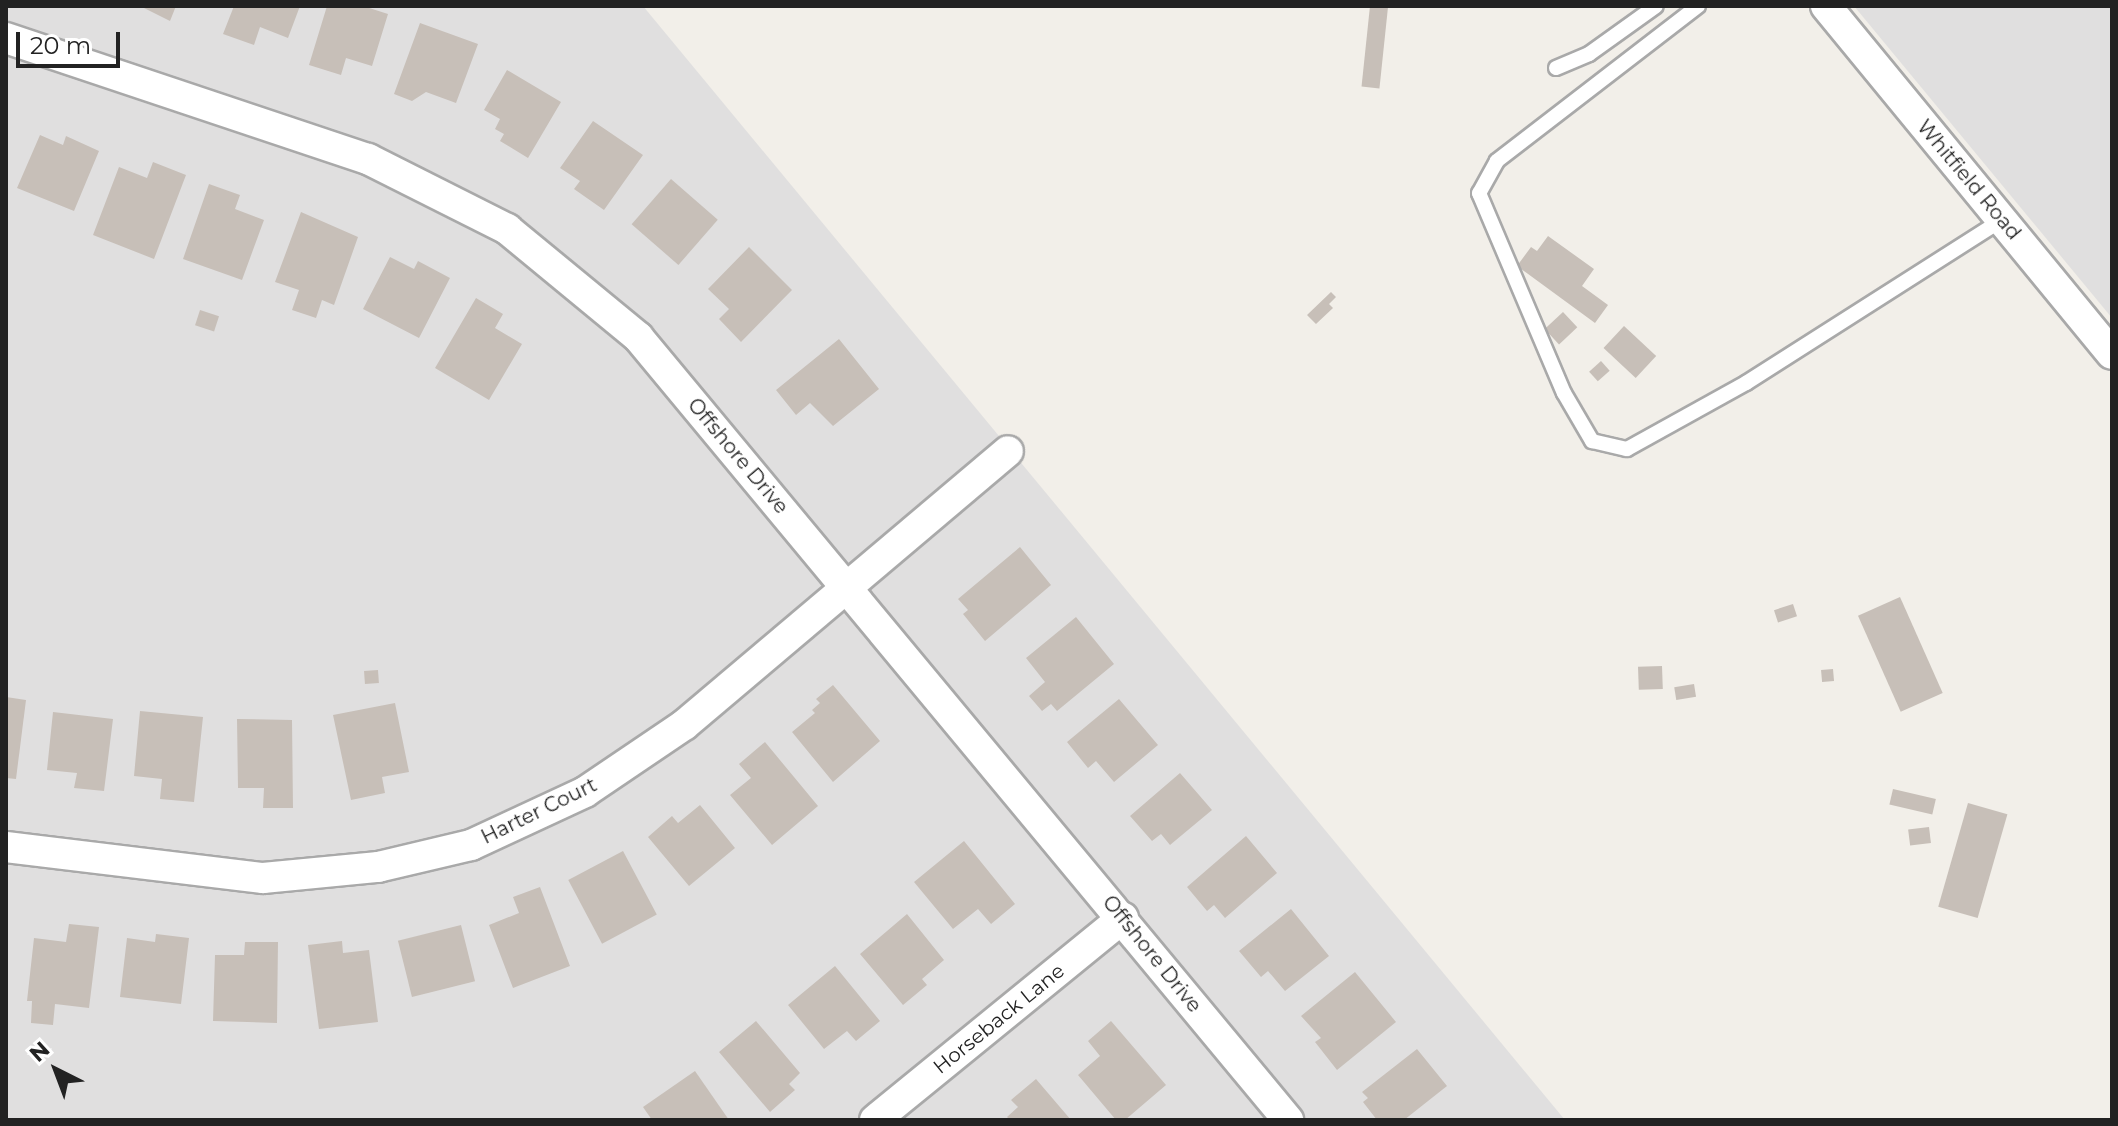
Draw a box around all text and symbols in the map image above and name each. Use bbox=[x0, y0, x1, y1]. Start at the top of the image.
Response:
scale bar bbox=[20, 16, 124, 66]
text: 20 m bbox=[30, 31, 91, 60]
street label: Whitfield Road bbox=[1912, 115, 2026, 245]
street label: Offshore Drive bbox=[683, 393, 793, 519]
street label: Harter Court bbox=[477, 773, 601, 849]
street label: Offshore Drive bbox=[1097, 891, 1207, 1017]
street label: Horseback Lane bbox=[929, 959, 1069, 1079]
north arrow bbox=[16, 1030, 96, 1110]
text: N bbox=[24, 1036, 55, 1068]

